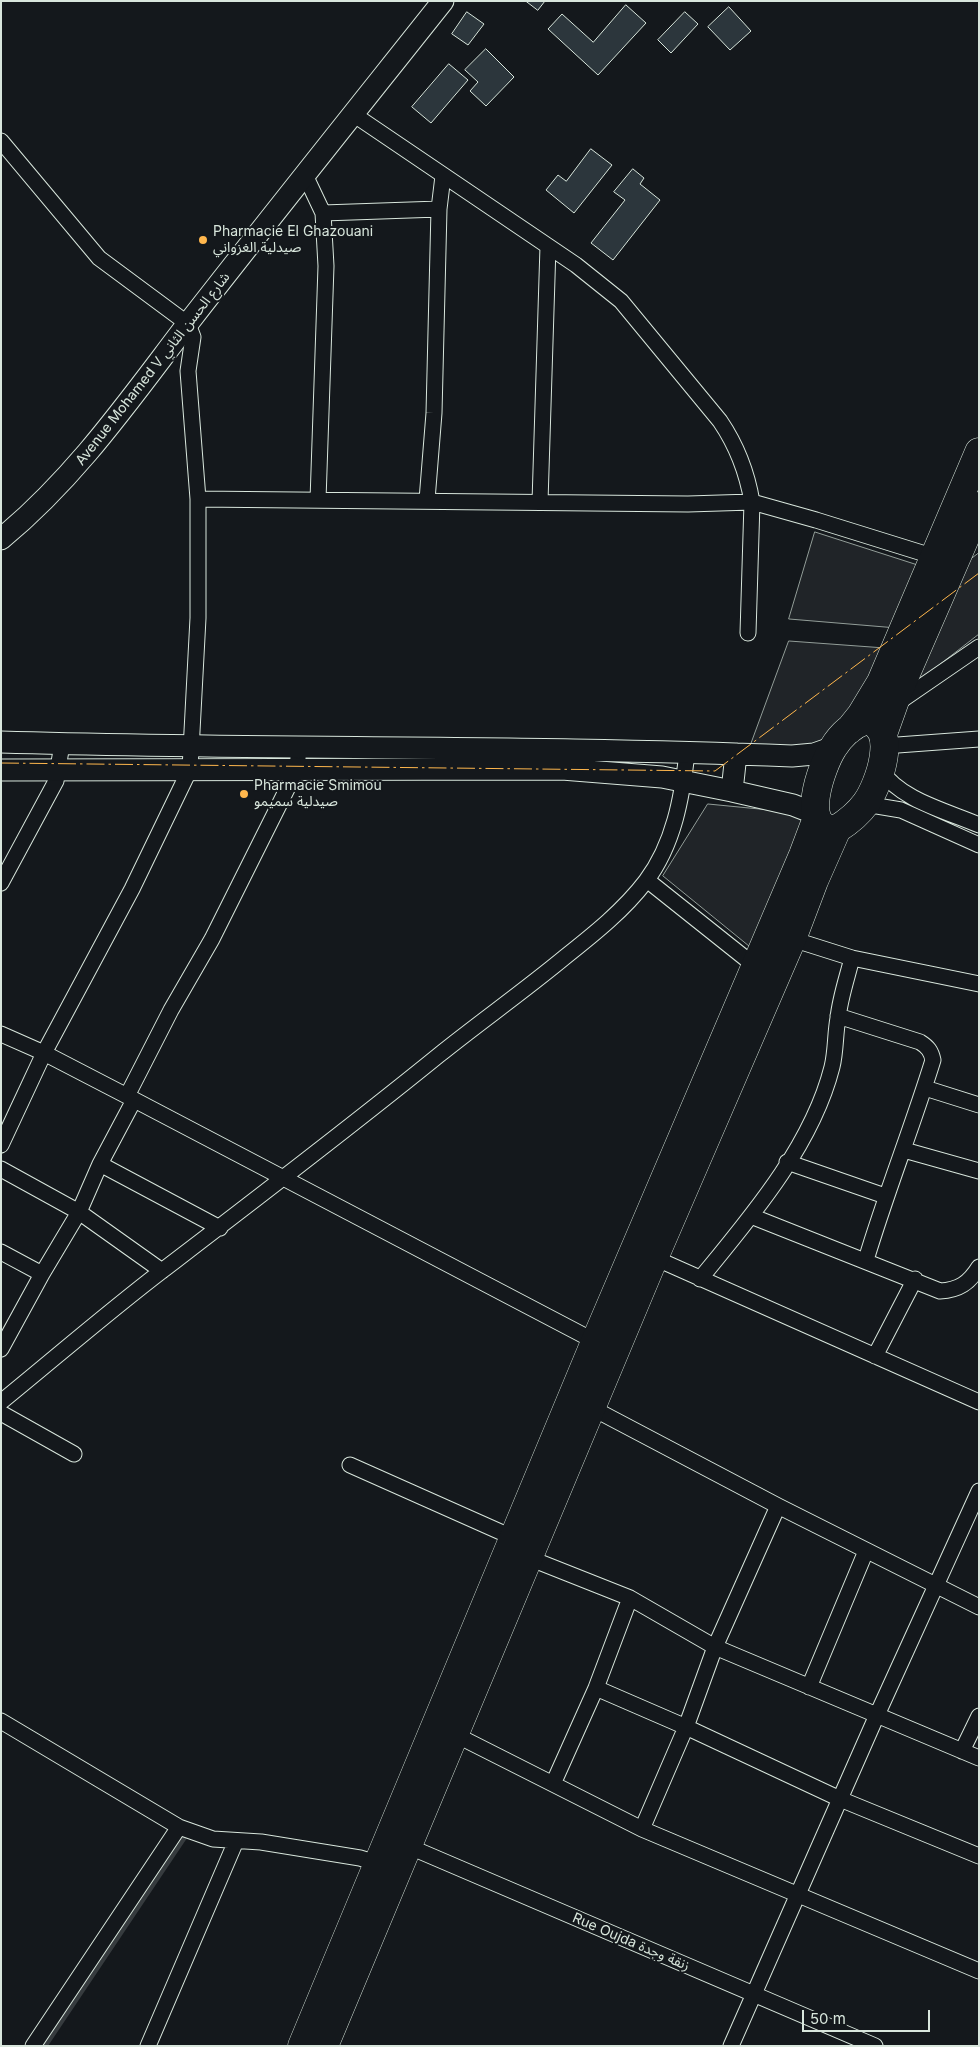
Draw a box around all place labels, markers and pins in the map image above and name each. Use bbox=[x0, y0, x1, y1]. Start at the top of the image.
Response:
place label: Pharmacie El Ghazouani صيدلية الغزواني bbox=[213, 224, 373, 256]
marker: Pharmacie El Ghazouani صيدلية الغزواني bbox=[197, 234, 209, 246]
place label: Pharmacie Smimou صيدلية سميمو bbox=[254, 778, 382, 810]
marker: Pharmacie Smimou صيدلية سميمو bbox=[238, 788, 250, 800]

